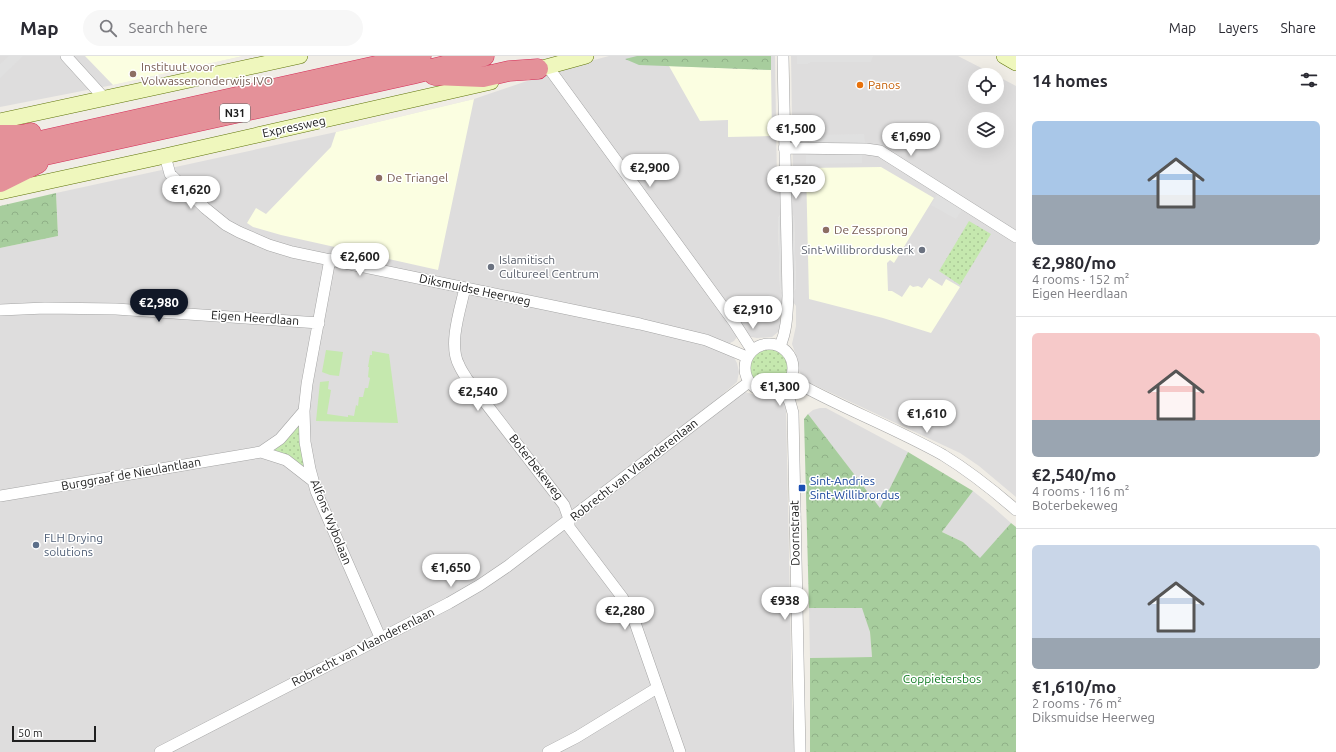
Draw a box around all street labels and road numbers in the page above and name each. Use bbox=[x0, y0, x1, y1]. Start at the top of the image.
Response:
road number: N31 bbox=[220, 104, 250, 122]
street label: Expressweg bbox=[261, 113, 327, 140]
street label: Diksmuidse Heerweg bbox=[418, 271, 532, 308]
street label: Eigen Heerdlaan bbox=[211, 308, 300, 327]
street label: Robrecht van Vlaanderenlaan bbox=[567, 416, 700, 523]
street label: Boterbekeweg bbox=[507, 431, 566, 502]
street label: Burggraaf de Nieulantlaan bbox=[60, 455, 202, 492]
street label: Alfons Wybolaan bbox=[308, 477, 354, 566]
street label: Doornstraat bbox=[787, 500, 802, 566]
street label: Robrecht van Vlaanderenlaan bbox=[289, 605, 436, 688]

